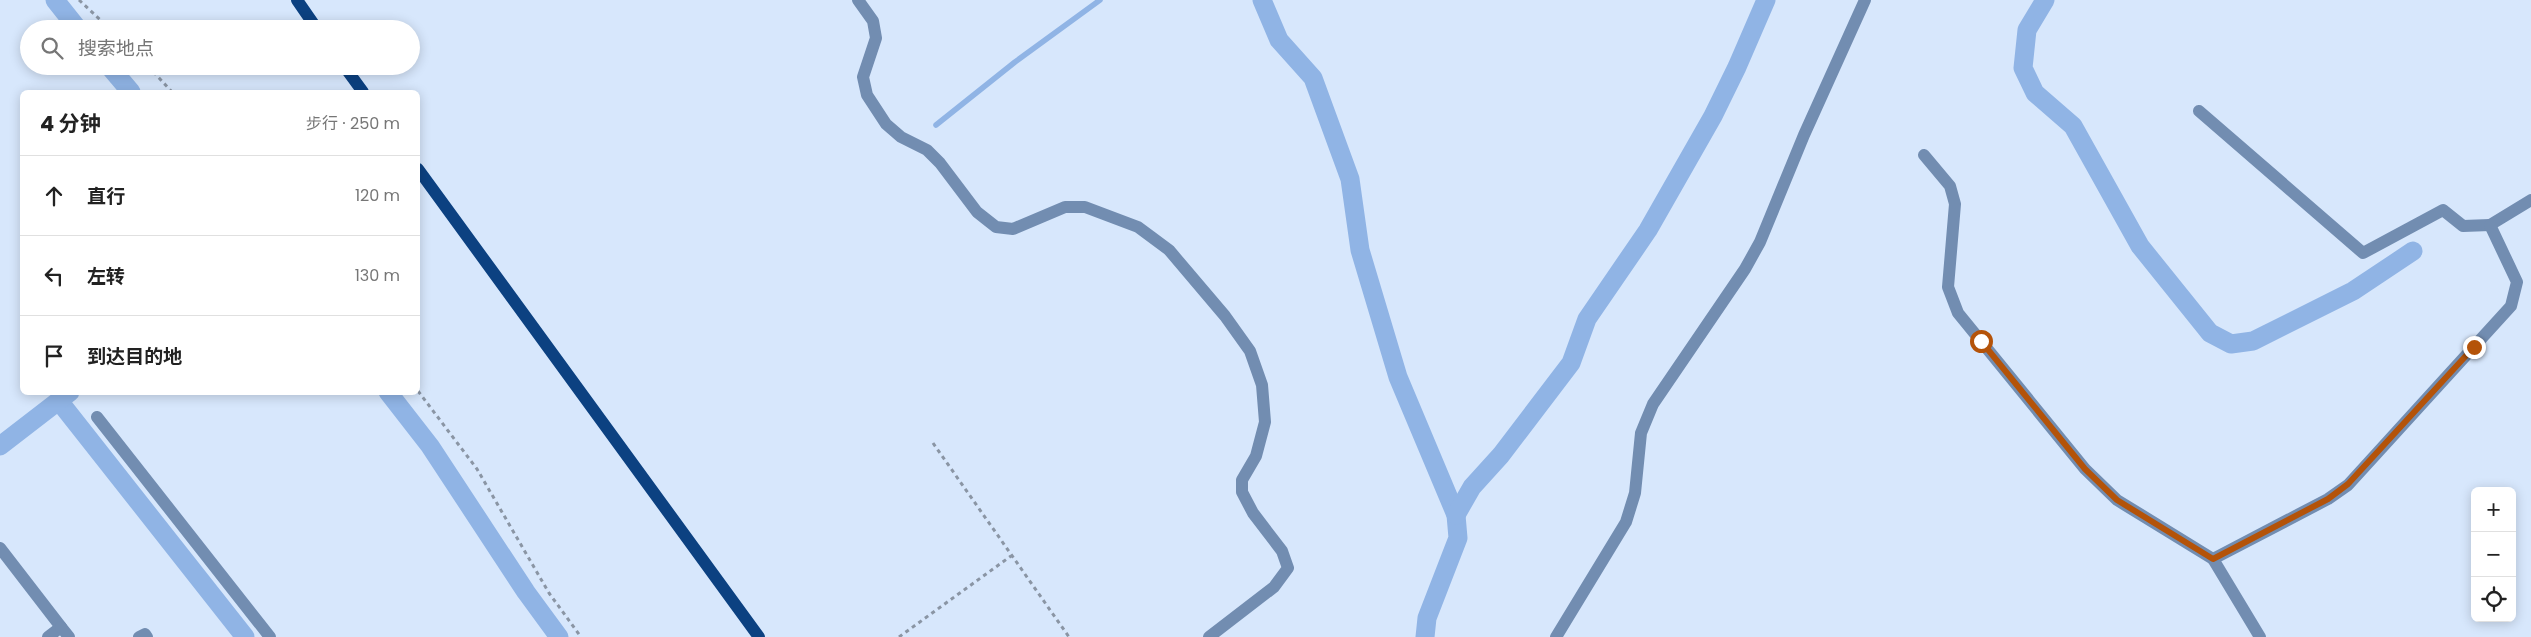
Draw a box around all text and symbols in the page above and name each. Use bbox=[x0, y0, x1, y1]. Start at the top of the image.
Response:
search box bbox=[20, 20, 420, 75]
icon: search bbox=[38, 34, 66, 62]
text: 搜索地点 bbox=[78, 35, 154, 62]
text: 4 分钟 bbox=[40, 109, 101, 138]
text: 步行 · 250 m bbox=[306, 112, 400, 135]
icon: ahead bbox=[40, 182, 68, 210]
text: 直行 bbox=[87, 183, 125, 210]
text: 120 m bbox=[355, 184, 400, 207]
icon: left bbox=[40, 262, 68, 290]
text: 左转 bbox=[87, 263, 125, 290]
text: 130 m bbox=[355, 264, 400, 287]
route start bbox=[1970, 330, 1993, 353]
route end bbox=[2463, 336, 2486, 359]
icon: arrive bbox=[40, 342, 68, 370]
text: 到达目的地 bbox=[87, 343, 182, 370]
map controls bbox=[2471, 487, 2516, 622]
button: + bbox=[2471, 487, 2516, 532]
button: − bbox=[2471, 532, 2516, 577]
button: locate bbox=[2471, 577, 2516, 622]

